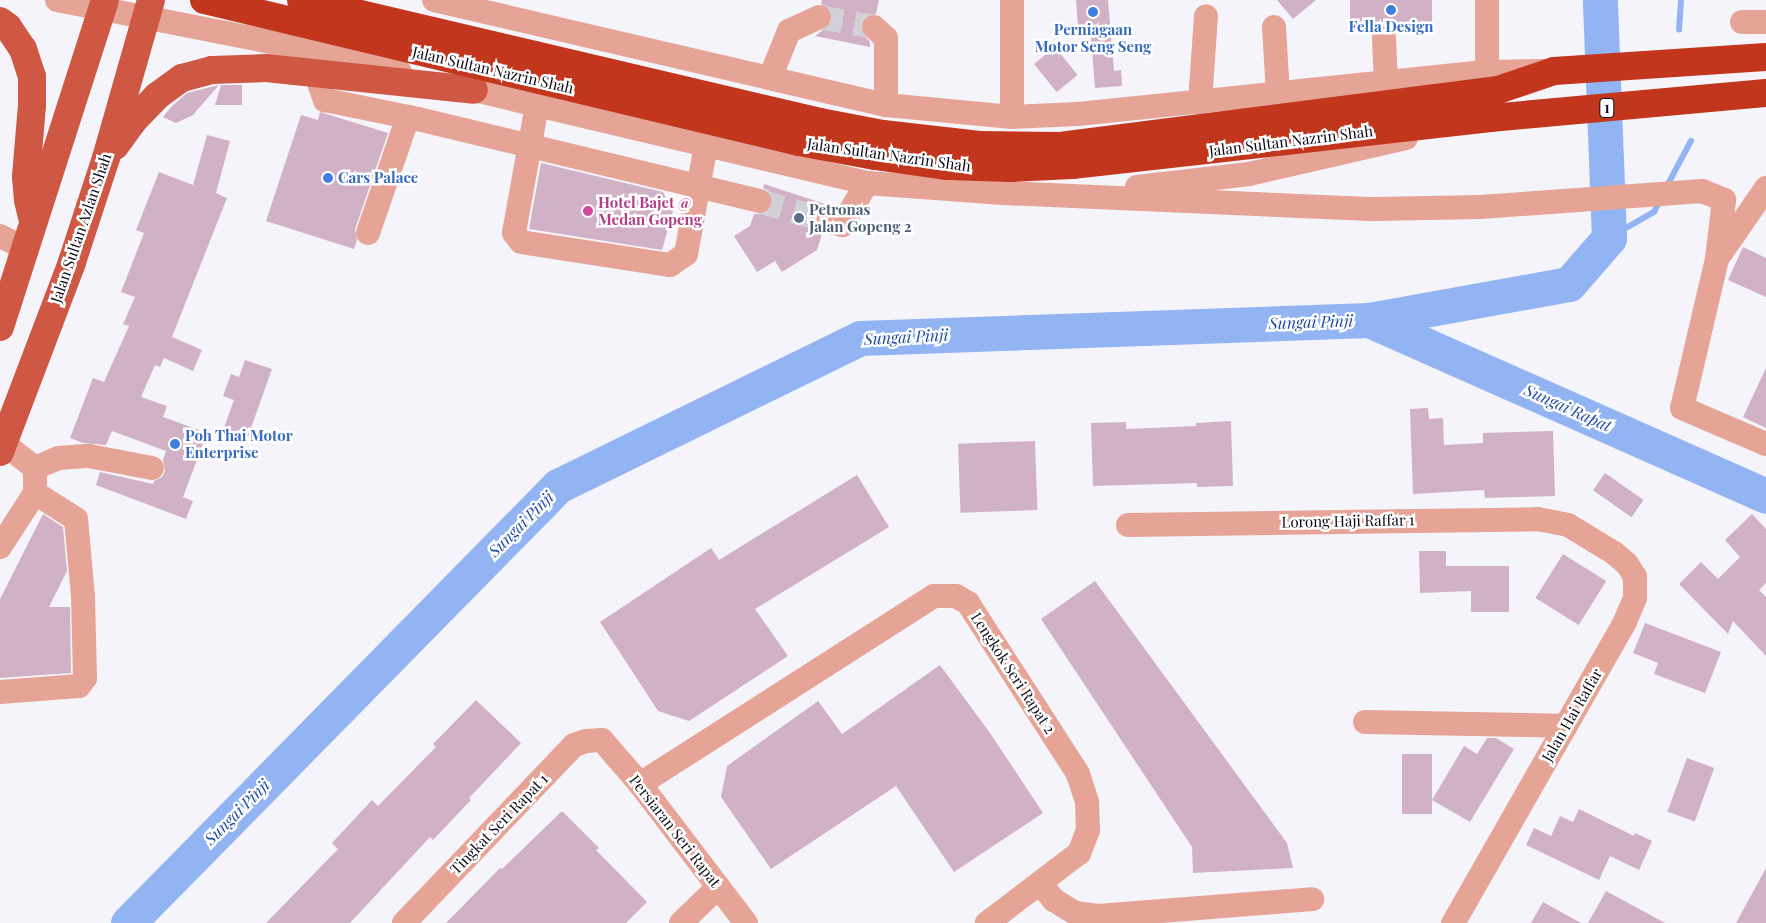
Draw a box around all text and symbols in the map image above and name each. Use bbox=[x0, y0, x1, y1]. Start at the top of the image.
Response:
marker: Fella Design bbox=[1385, 4, 1397, 16]
marker: Perniagaan Motor Seng Seng bbox=[1087, 6, 1099, 18]
place label: Fella Design bbox=[1348, 18, 1434, 36]
place label: Perniagaan Motor Seng Seng bbox=[1034, 20, 1152, 55]
street label: Jalan Sultan Nazrin Shah bbox=[411, 43, 575, 97]
road number: 1 bbox=[1598, 96, 1616, 120]
street label: Jalan Sultan Nazrin Shah bbox=[1208, 122, 1374, 160]
street label: Jalan Sultan Nazrin Shah bbox=[806, 135, 972, 175]
street label: Jalan Sultan Azlan Shah bbox=[47, 151, 115, 305]
place label: Cars Palace bbox=[338, 169, 418, 187]
marker: Cars Palace bbox=[322, 172, 334, 184]
place label: Hotel Bajet @ Medan Gopeng bbox=[598, 193, 702, 228]
place label: Petronas Jalan Gopeng 2 bbox=[809, 200, 912, 235]
marker: Hotel Bajet @ Medan Gopeng bbox=[582, 205, 594, 217]
marker: Petronas Jalan Gopeng 2 bbox=[793, 212, 805, 224]
water label: Sungai Pinji bbox=[1268, 311, 1354, 333]
water label: Sungai Pinji bbox=[863, 325, 949, 349]
water label: Sungai Rapat bbox=[1522, 380, 1614, 436]
place label: Poh Thai Motor Enterprise bbox=[185, 426, 293, 461]
marker: Poh Thai Motor Enterprise bbox=[169, 438, 181, 450]
water label: Sungai Pinji bbox=[484, 487, 558, 561]
street label: Lorong Haji Raffar 1 bbox=[1281, 511, 1415, 531]
street label: Lengkok Seri Rapat 2 bbox=[967, 609, 1059, 737]
street label: Jalan Hai Raffar bbox=[1538, 665, 1606, 765]
street label: Tingkat Seri Rapat 1 bbox=[446, 770, 552, 878]
street label: Persiaran Seri Rapat bbox=[626, 771, 724, 891]
water label: Sungai Pinji bbox=[200, 775, 274, 849]

